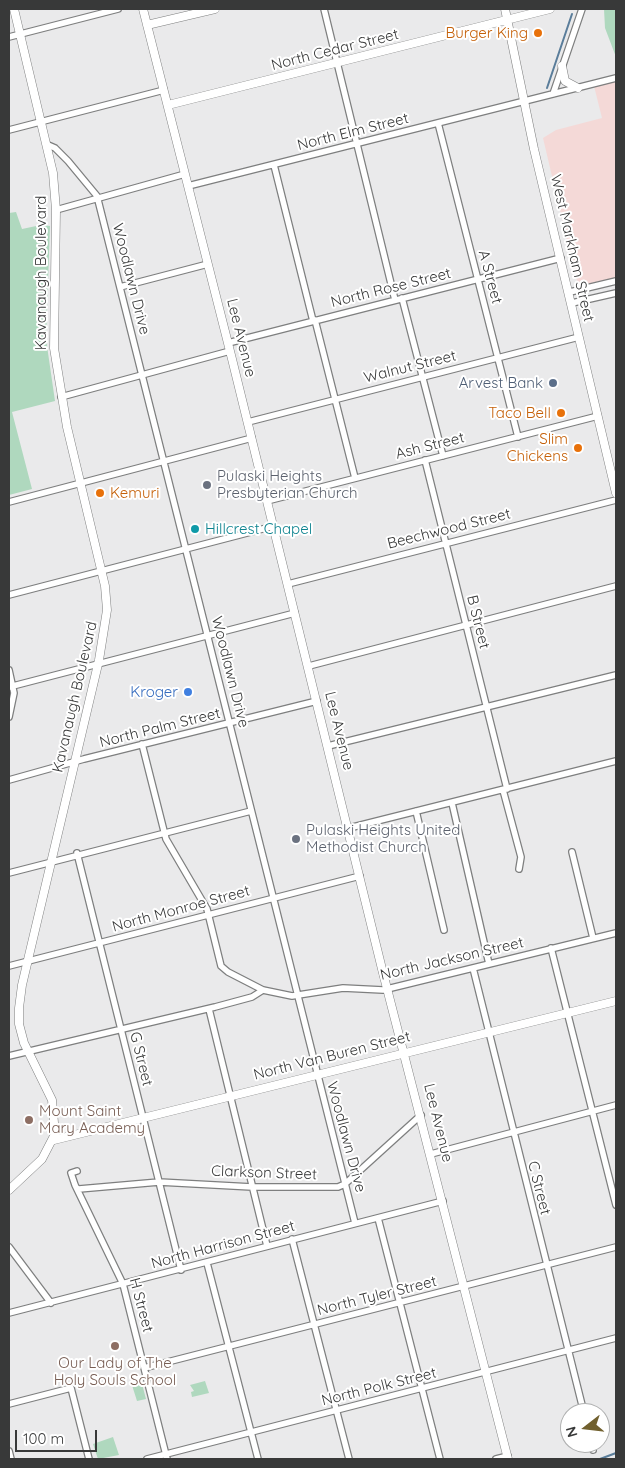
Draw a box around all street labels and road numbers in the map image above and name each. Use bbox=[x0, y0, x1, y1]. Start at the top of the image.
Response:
street label: North Cedar Street bbox=[269, 25, 401, 75]
street label: North Elm Street bbox=[295, 109, 411, 155]
street label: West Markham Street bbox=[546, 173, 598, 323]
street label: Kavanaugh Boulevard bbox=[32, 196, 50, 350]
street label: Woodlawn Drive bbox=[108, 221, 154, 337]
street label: A Street bbox=[474, 248, 506, 306]
street label: North Rose Street bbox=[329, 264, 453, 312]
street label: Lee Avenue bbox=[223, 297, 259, 379]
street label: Walnut Street bbox=[362, 347, 458, 387]
street label: Ash Street bbox=[394, 429, 466, 463]
street label: Beechwood Street bbox=[385, 505, 513, 553]
street label: B Street bbox=[463, 593, 493, 651]
street label: Woodlawn Drive bbox=[207, 614, 253, 730]
street label: Kavanaugh Boulevard bbox=[49, 620, 101, 774]
street label: Lee Avenue bbox=[321, 690, 357, 772]
street label: North Palm Street bbox=[98, 704, 222, 752]
street label: North Monroe Street bbox=[110, 882, 252, 936]
street label: North Jackson Street bbox=[379, 934, 525, 984]
street label: North Van Buren Street bbox=[252, 1028, 412, 1084]
street label: G Street bbox=[126, 1030, 156, 1088]
street label: Woodlawn Drive bbox=[323, 1080, 369, 1194]
street label: Lee Avenue bbox=[420, 1082, 456, 1164]
street label: C Street bbox=[524, 1159, 554, 1217]
street label: Clarkson Street bbox=[211, 1162, 317, 1184]
street label: North Harrison Street bbox=[149, 1217, 297, 1273]
street label: North Tyler Street bbox=[315, 1272, 439, 1320]
street label: H Street bbox=[125, 1276, 157, 1334]
street label: North Polk Street bbox=[320, 1364, 438, 1410]

